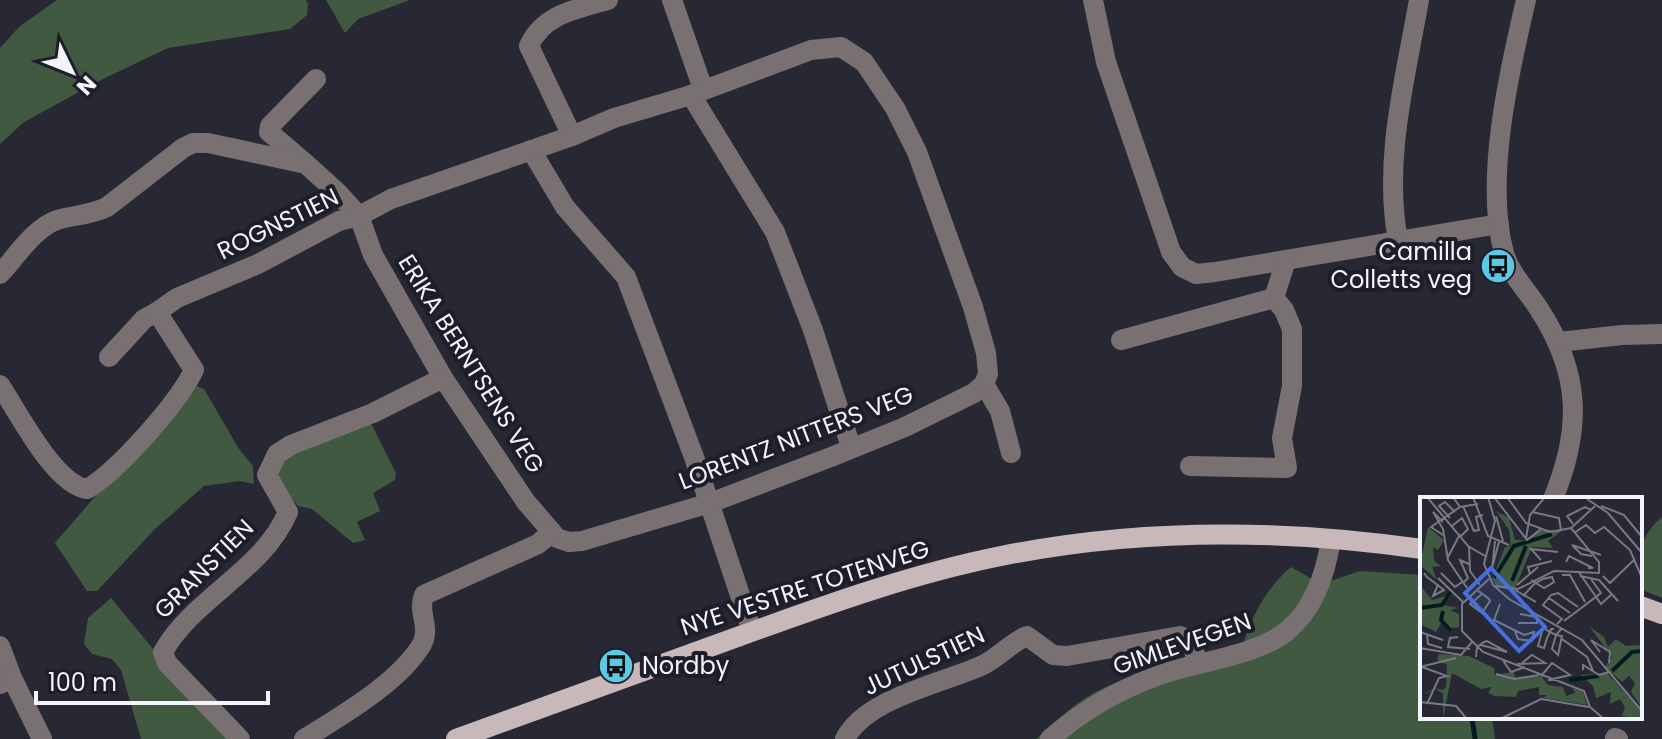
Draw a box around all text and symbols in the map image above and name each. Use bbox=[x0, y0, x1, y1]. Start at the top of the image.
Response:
north arrow bbox=[32, 32, 112, 112]
text: N bbox=[69, 69, 103, 102]
street label: ROGNSTIEN bbox=[212, 180, 344, 267]
place label: Camilla Colletts veg bbox=[1330, 235, 1472, 296]
bus stop icon: Camilla Colletts veg bbox=[1479, 247, 1517, 285]
street label: ERIKA BERNTSENS VEG bbox=[391, 248, 552, 479]
street label: LORENTZ NITTERS VEG bbox=[674, 378, 918, 498]
inset map bbox=[1420, 497, 1642, 719]
street label: GRANSTIEN bbox=[147, 512, 261, 626]
street label: NYE VESTRE TOTENVEG bbox=[676, 532, 933, 643]
street label: GIMLEVEGEN bbox=[1108, 604, 1255, 683]
street label: JUTULSTIEN bbox=[858, 618, 990, 703]
bus stop icon: Nordby bbox=[597, 647, 635, 685]
place label: Nordby bbox=[642, 649, 730, 682]
scale bar bbox=[36, 655, 268, 705]
text: 100 m bbox=[48, 666, 117, 699]

